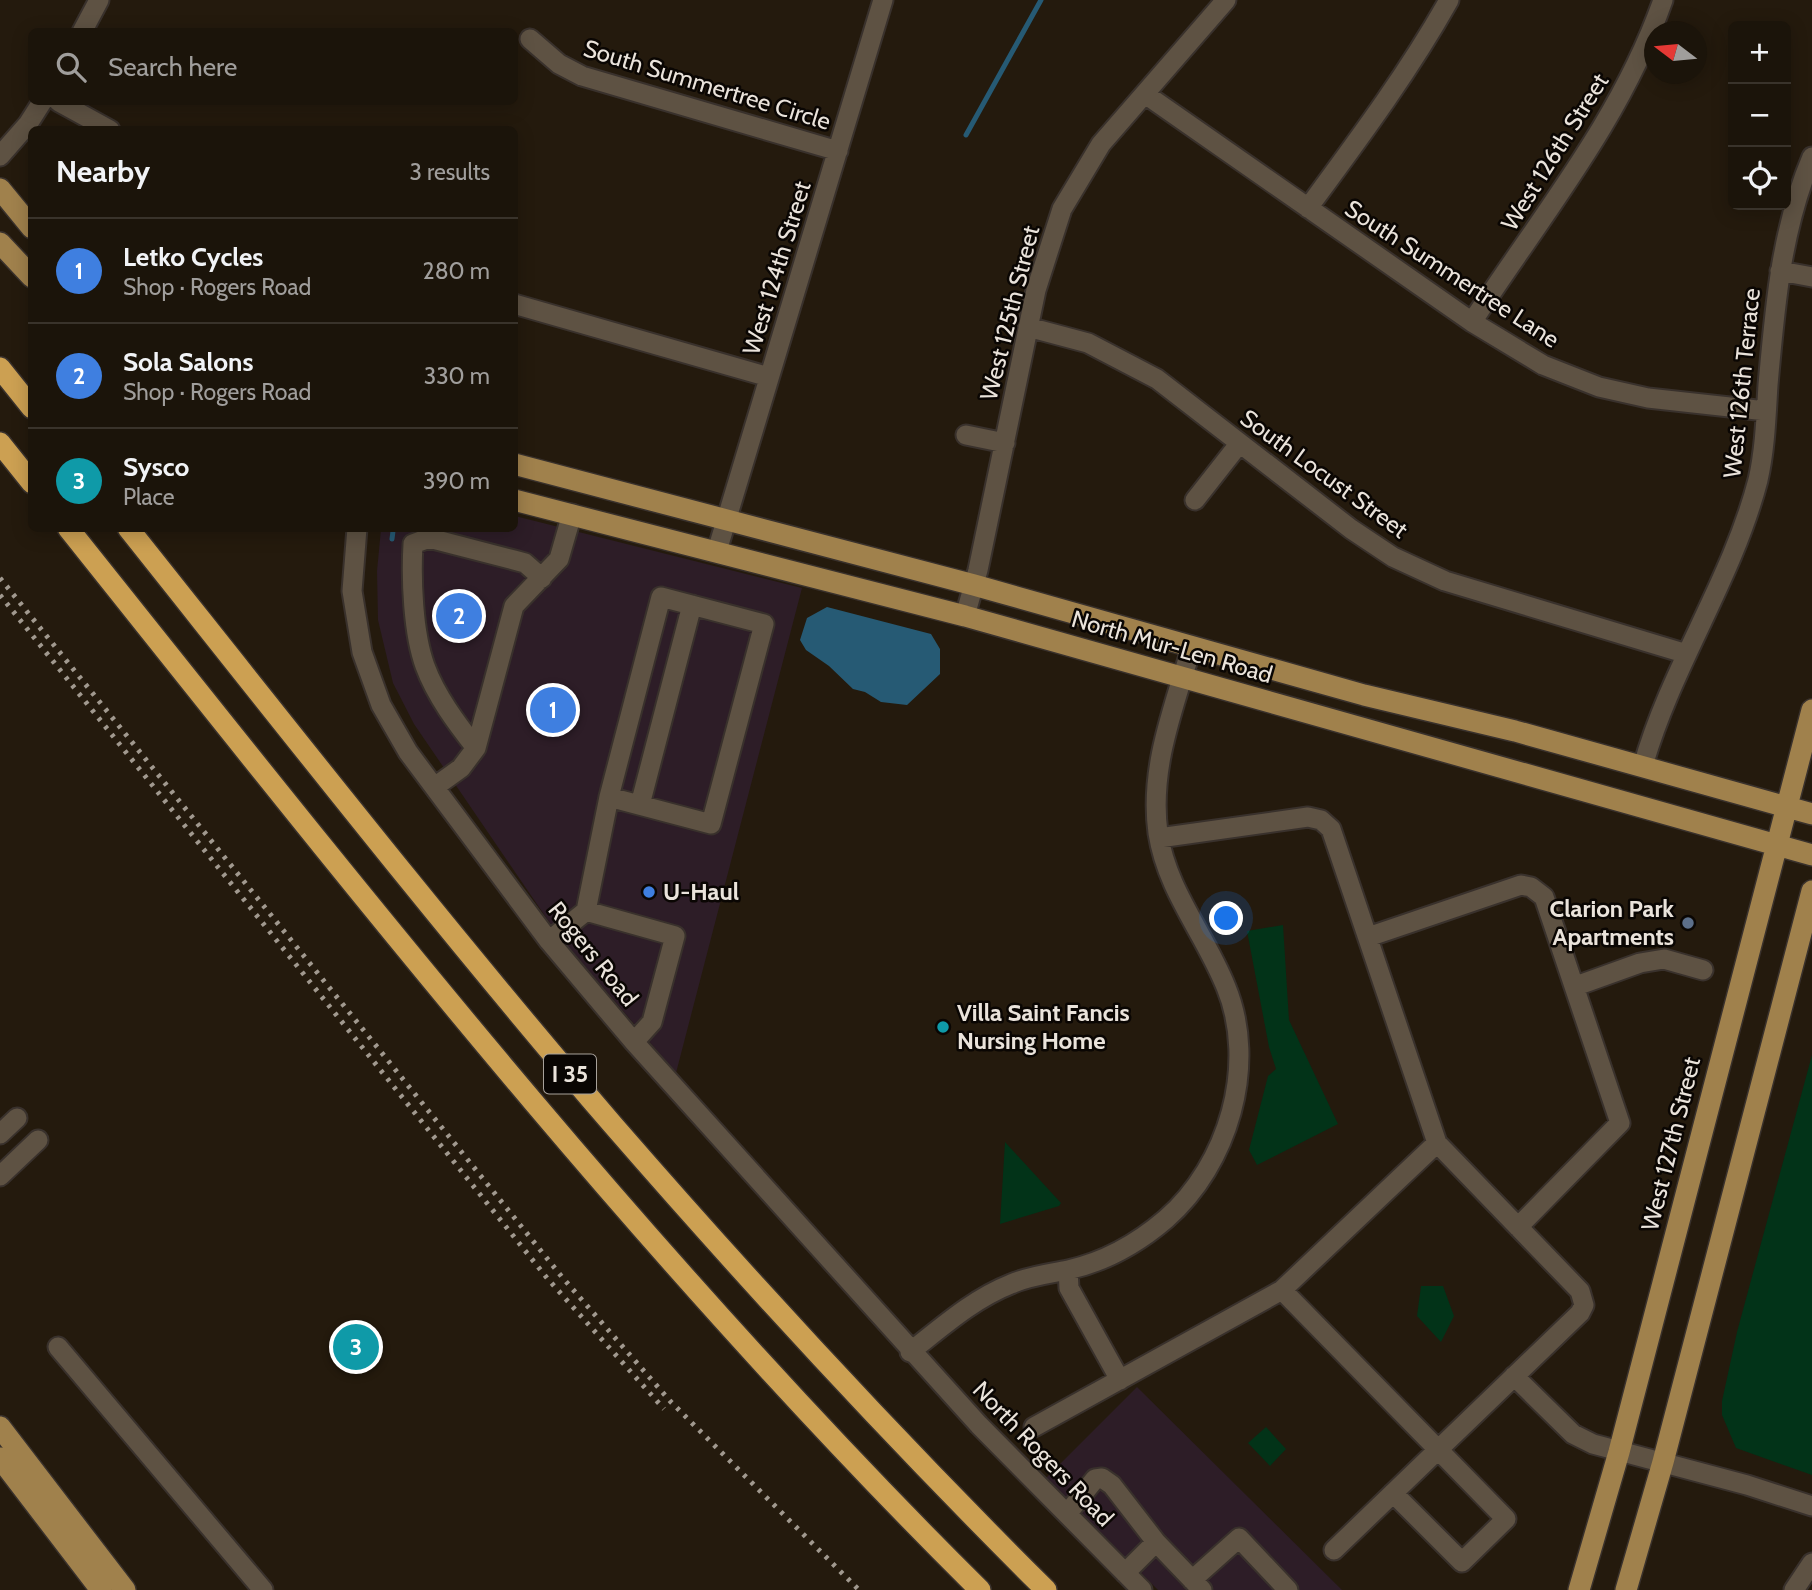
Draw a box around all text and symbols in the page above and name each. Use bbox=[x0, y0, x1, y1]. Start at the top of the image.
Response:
north arrow bbox=[1644, 21, 1707, 84]
map controls bbox=[1728, 21, 1791, 210]
button: + bbox=[1728, 21, 1791, 84]
search box bbox=[28, 28, 518, 105]
street label: South Summertree Circle bbox=[580, 33, 834, 136]
icon: search bbox=[52, 48, 90, 86]
text: Search here bbox=[108, 51, 237, 83]
street label: West 126th Street bbox=[1495, 68, 1614, 236]
button: − bbox=[1728, 84, 1791, 147]
button: locate bbox=[1728, 147, 1791, 210]
text: Nearby bbox=[56, 153, 150, 190]
text: 3 results bbox=[409, 158, 490, 186]
street label: West 124th Street bbox=[736, 178, 817, 358]
street label: South Summertree Lane bbox=[1340, 194, 1565, 354]
street label: West 125th Street bbox=[974, 223, 1045, 403]
text: Letko Cycles bbox=[123, 241, 263, 273]
text: 1 bbox=[75, 257, 83, 285]
text: 280 m bbox=[423, 257, 490, 285]
text: Shop · Rogers Road bbox=[123, 273, 311, 301]
street label: West 126th Terrace bbox=[1717, 287, 1766, 479]
text: Sola Salons bbox=[123, 346, 253, 378]
text: 2 bbox=[73, 362, 85, 390]
text: 330 m bbox=[424, 362, 490, 390]
text: Shop · Rogers Road bbox=[123, 378, 311, 406]
street label: South Locust Street bbox=[1235, 403, 1414, 544]
text: Sysco bbox=[123, 451, 189, 483]
text: 3 bbox=[73, 467, 85, 495]
text: 390 m bbox=[423, 467, 490, 495]
text: Place bbox=[123, 483, 175, 511]
pin: 2 bbox=[436, 590, 482, 642]
street label: North Mur-Len Road bbox=[1068, 604, 1276, 689]
pin: 1 bbox=[530, 684, 576, 736]
place label: U-Haul bbox=[663, 877, 739, 906]
marker: U-Haul bbox=[641, 884, 657, 900]
place label: Clarion Park Apartments bbox=[1550, 894, 1674, 951]
street label: Rogers Road bbox=[542, 895, 644, 1012]
your location bbox=[1209, 901, 1243, 935]
marker: Clarion Park Apartments bbox=[1680, 915, 1696, 931]
place label: Villa Saint Fancis Nursing Home bbox=[957, 998, 1130, 1055]
marker: Villa Saint Fancis Nursing Home bbox=[935, 1019, 951, 1035]
road number: I 35 bbox=[544, 1054, 596, 1093]
street label: West 127th Street bbox=[1635, 1054, 1706, 1234]
pin: 3 bbox=[333, 1321, 379, 1373]
street label: North Rogers Road bbox=[967, 1375, 1120, 1532]

